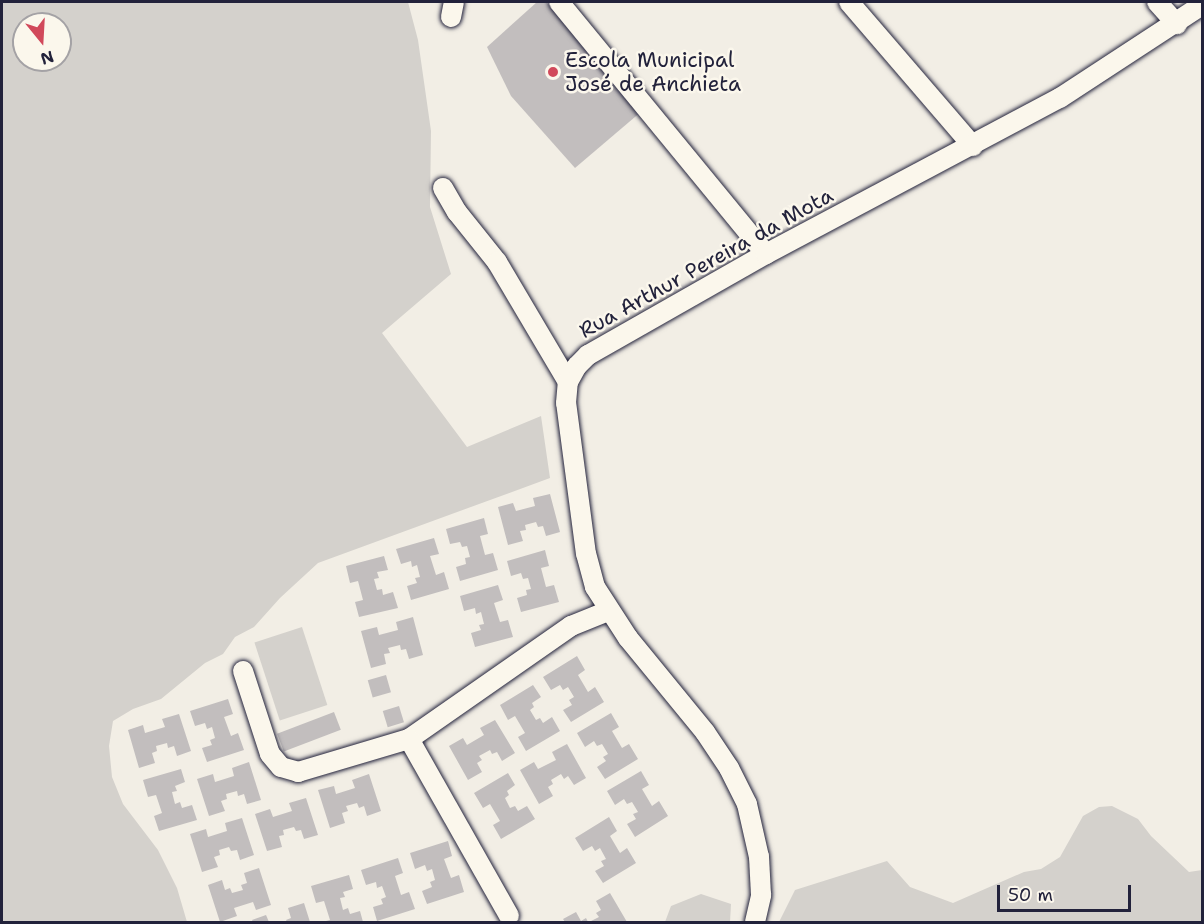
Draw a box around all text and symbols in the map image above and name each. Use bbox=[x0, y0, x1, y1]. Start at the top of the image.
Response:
north arrow bbox=[12, 12, 72, 72]
text: N bbox=[38, 46, 56, 70]
place label: Escola Municipal José de Anchieta bbox=[565, 47, 741, 97]
marker: Escola Municipal José de Anchieta bbox=[546, 65, 560, 79]
street label: Rua Arthur Pereira da Mota bbox=[575, 183, 837, 343]
scale bar bbox=[1000, 873, 1134, 911]
text: 50 m bbox=[1008, 883, 1053, 907]

